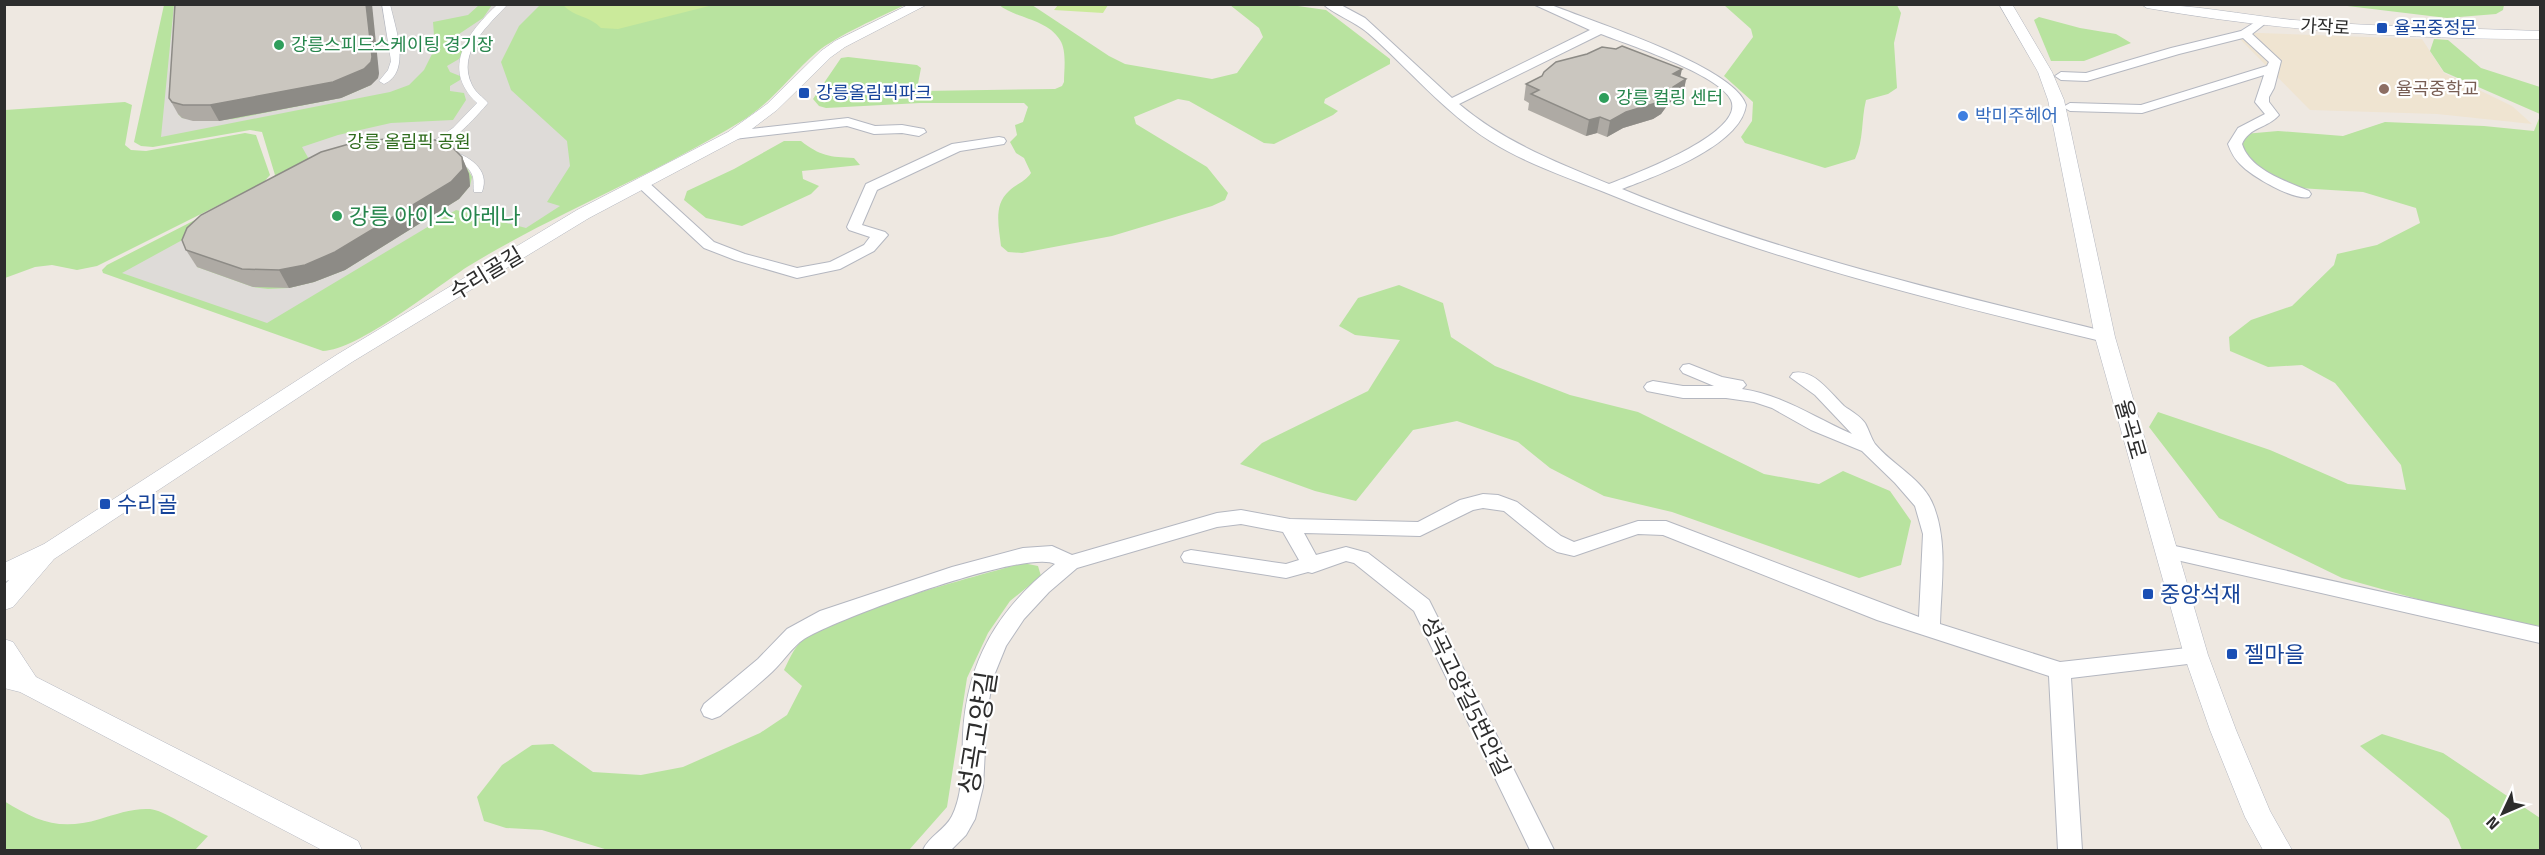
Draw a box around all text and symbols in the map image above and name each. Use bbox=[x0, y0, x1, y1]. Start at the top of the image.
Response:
street label: 가작로 bbox=[2300, 12, 2351, 41]
place label: 율곡중정문 bbox=[2394, 14, 2477, 41]
marker: 율곡중정문 bbox=[2375, 21, 2389, 35]
place label: 강릉스피드스케이팅 경기장 bbox=[291, 31, 494, 58]
marker: 강릉스피드스케이팅 경기장 bbox=[272, 38, 286, 52]
place label: 율곡중학교 bbox=[2396, 75, 2479, 102]
place label: 강릉올림픽파크 bbox=[816, 79, 932, 106]
marker: 율곡중학교 bbox=[2377, 82, 2391, 96]
place label: 강릉 컬링 센터 bbox=[1616, 84, 1723, 111]
marker: 강릉올림픽파크 bbox=[797, 86, 811, 100]
marker: 강릉 컬링 센터 bbox=[1597, 91, 1611, 105]
place label: 박미주헤어 bbox=[1975, 102, 2058, 129]
marker: 박미주헤어 bbox=[1956, 109, 1970, 123]
park label: 강릉 올림픽 공원 bbox=[347, 128, 471, 155]
place label: 강릉 아이스 아레나 bbox=[349, 199, 521, 233]
marker: 강릉 아이스 아레나 bbox=[330, 209, 344, 223]
street label: 수리골길 bbox=[443, 238, 529, 308]
street label: 율곡로 bbox=[2106, 395, 2156, 463]
place label: 수리골 bbox=[117, 487, 178, 521]
marker: 수리골 bbox=[98, 497, 112, 511]
place label: 중앙석재 bbox=[2160, 577, 2241, 611]
marker: 중앙석재 bbox=[2141, 587, 2155, 601]
street label: 성곡고양길5번안길 bbox=[1413, 610, 1519, 782]
place label: 젤마을 bbox=[2244, 637, 2305, 671]
marker: 젤마을 bbox=[2225, 647, 2239, 661]
street label: 성곡고양길 bbox=[947, 668, 1006, 797]
north arrow bbox=[2473, 783, 2533, 843]
text: N bbox=[2480, 811, 2505, 836]

